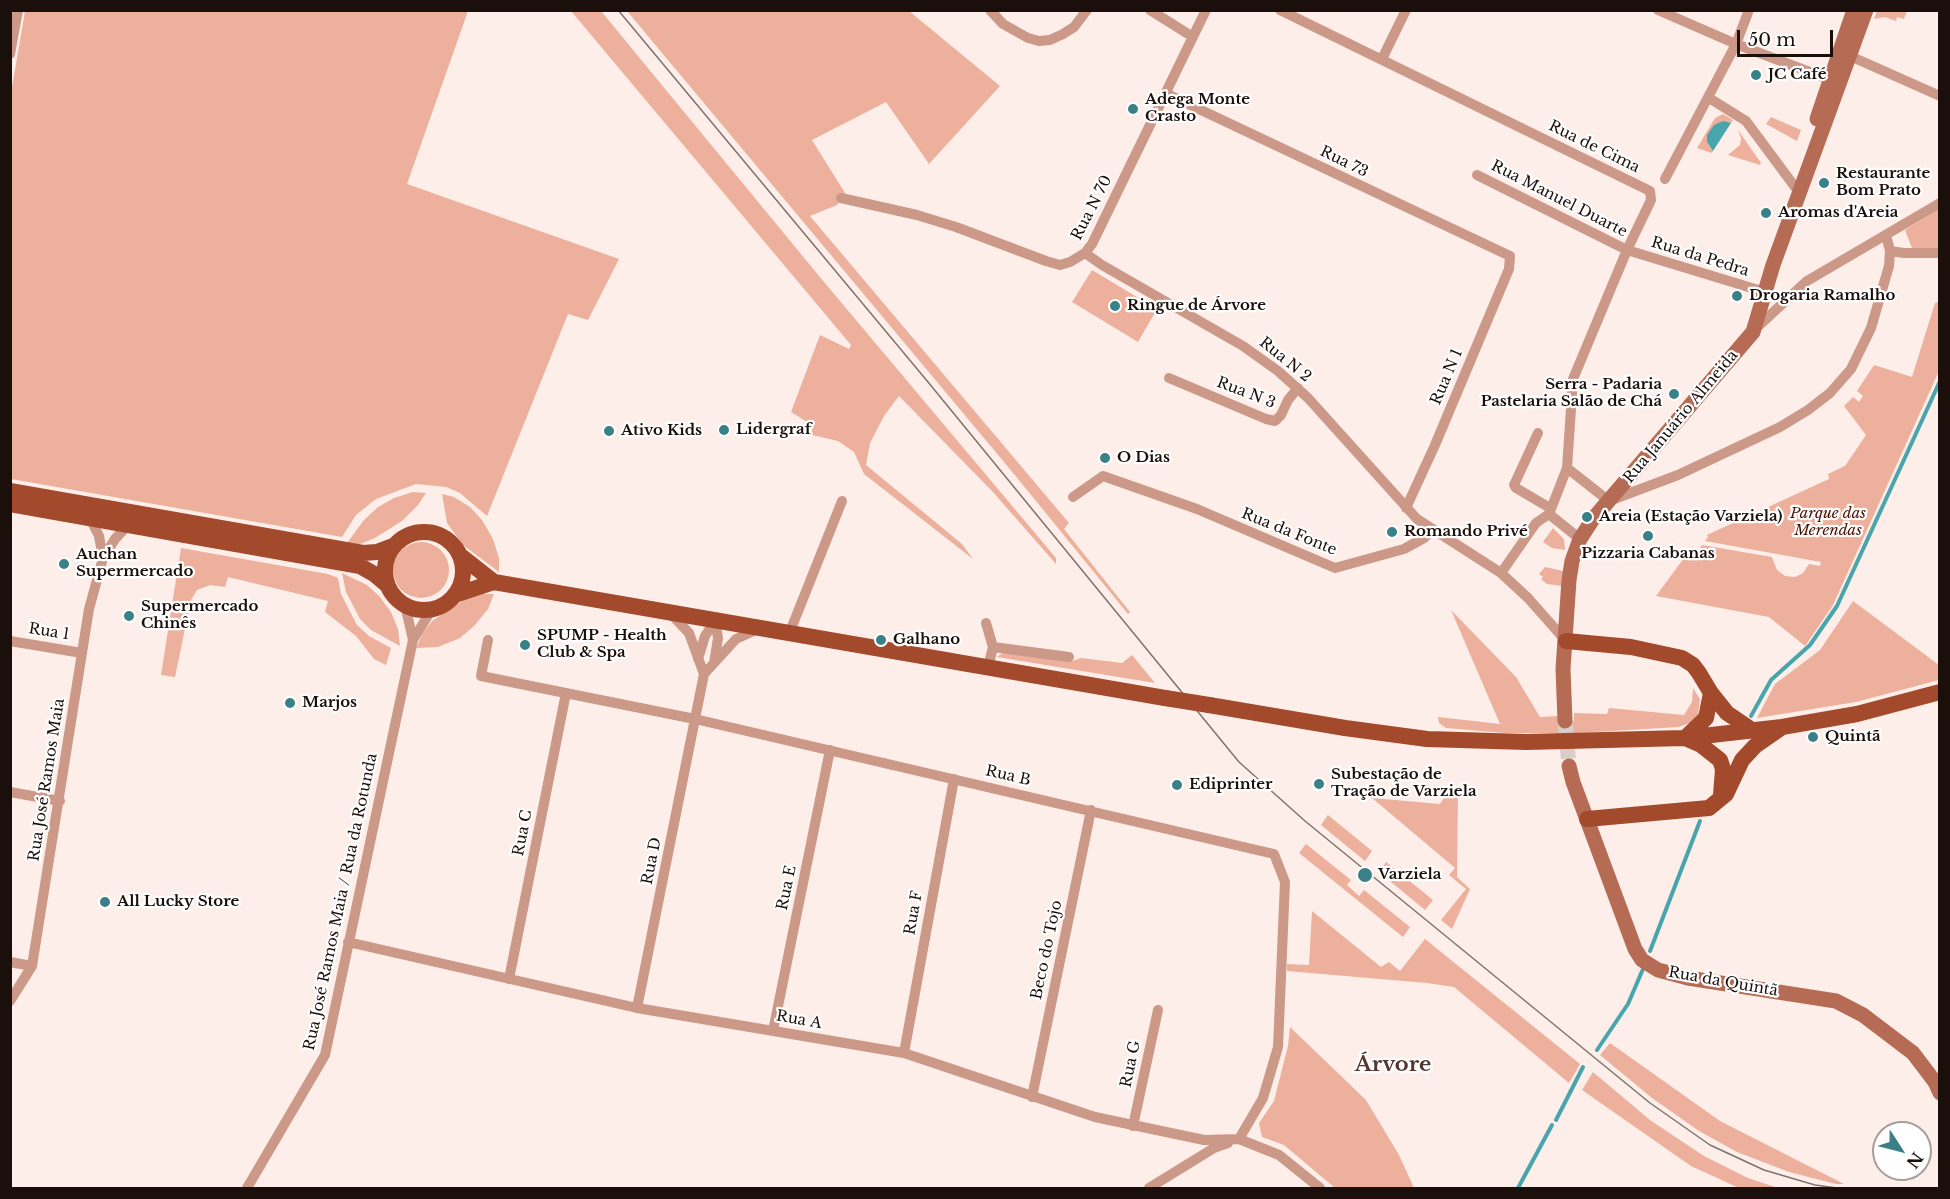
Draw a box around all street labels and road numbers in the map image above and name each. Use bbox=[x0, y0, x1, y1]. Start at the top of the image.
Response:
street label: Rua de Cima bbox=[1546, 117, 1642, 177]
street label: Rua 73 bbox=[1317, 143, 1371, 181]
street label: Rua Manuel Duarte bbox=[1488, 157, 1630, 241]
street label: Rua N 70 bbox=[1068, 172, 1116, 244]
street label: Rua da Pedra bbox=[1649, 234, 1751, 280]
street label: Rua N 2 bbox=[1255, 334, 1315, 386]
street label: Rua N 1 bbox=[1427, 346, 1467, 408]
street label: Rua Januário Almeida bbox=[1620, 347, 1742, 487]
street label: Rua N 3 bbox=[1214, 374, 1278, 412]
street label: Rua da Fonte bbox=[1239, 505, 1339, 559]
street label: Rua 1 bbox=[27, 620, 71, 644]
street label: Rua José Ramos Maia bbox=[25, 697, 69, 863]
street label: Rua José Ramos Maia / Rua da Rotunda bbox=[301, 752, 381, 1052]
street label: Rua B bbox=[984, 762, 1032, 790]
street label: Rua C bbox=[510, 808, 536, 858]
street label: Rua D bbox=[639, 836, 665, 886]
street label: Rua E bbox=[773, 864, 801, 912]
street label: Rua F bbox=[901, 890, 927, 936]
street label: Beco do Tojo bbox=[1028, 899, 1066, 1001]
street label: Rua da Quintã bbox=[1667, 964, 1779, 1000]
street label: Rua A bbox=[775, 1007, 823, 1033]
street label: Rua G bbox=[1117, 1039, 1145, 1089]

